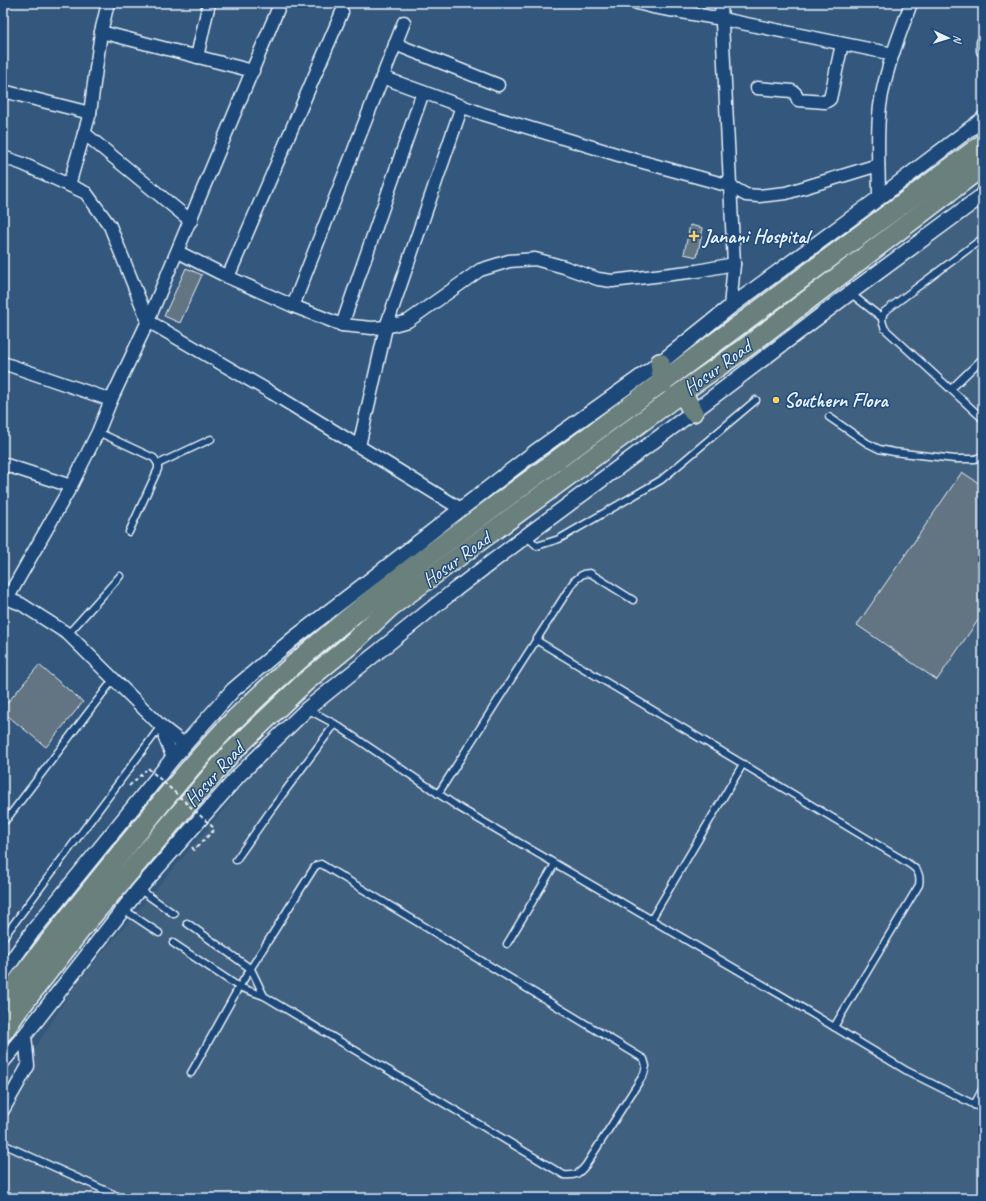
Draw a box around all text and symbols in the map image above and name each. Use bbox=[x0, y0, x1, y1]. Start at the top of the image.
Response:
north arrow bbox=[928, 18, 968, 58]
text: N bbox=[951, 35, 965, 45]
place label: Janani Hospital bbox=[701, 224, 813, 249]
marker: Janani Hospital bbox=[688, 230, 700, 242]
street label: Hosur Road bbox=[678, 332, 759, 401]
place label: Southern Flora bbox=[784, 388, 889, 413]
marker: Southern Flora bbox=[771, 395, 781, 405]
street label: Hosur Road bbox=[417, 524, 498, 593]
street label: Hosur Road bbox=[179, 735, 252, 812]

